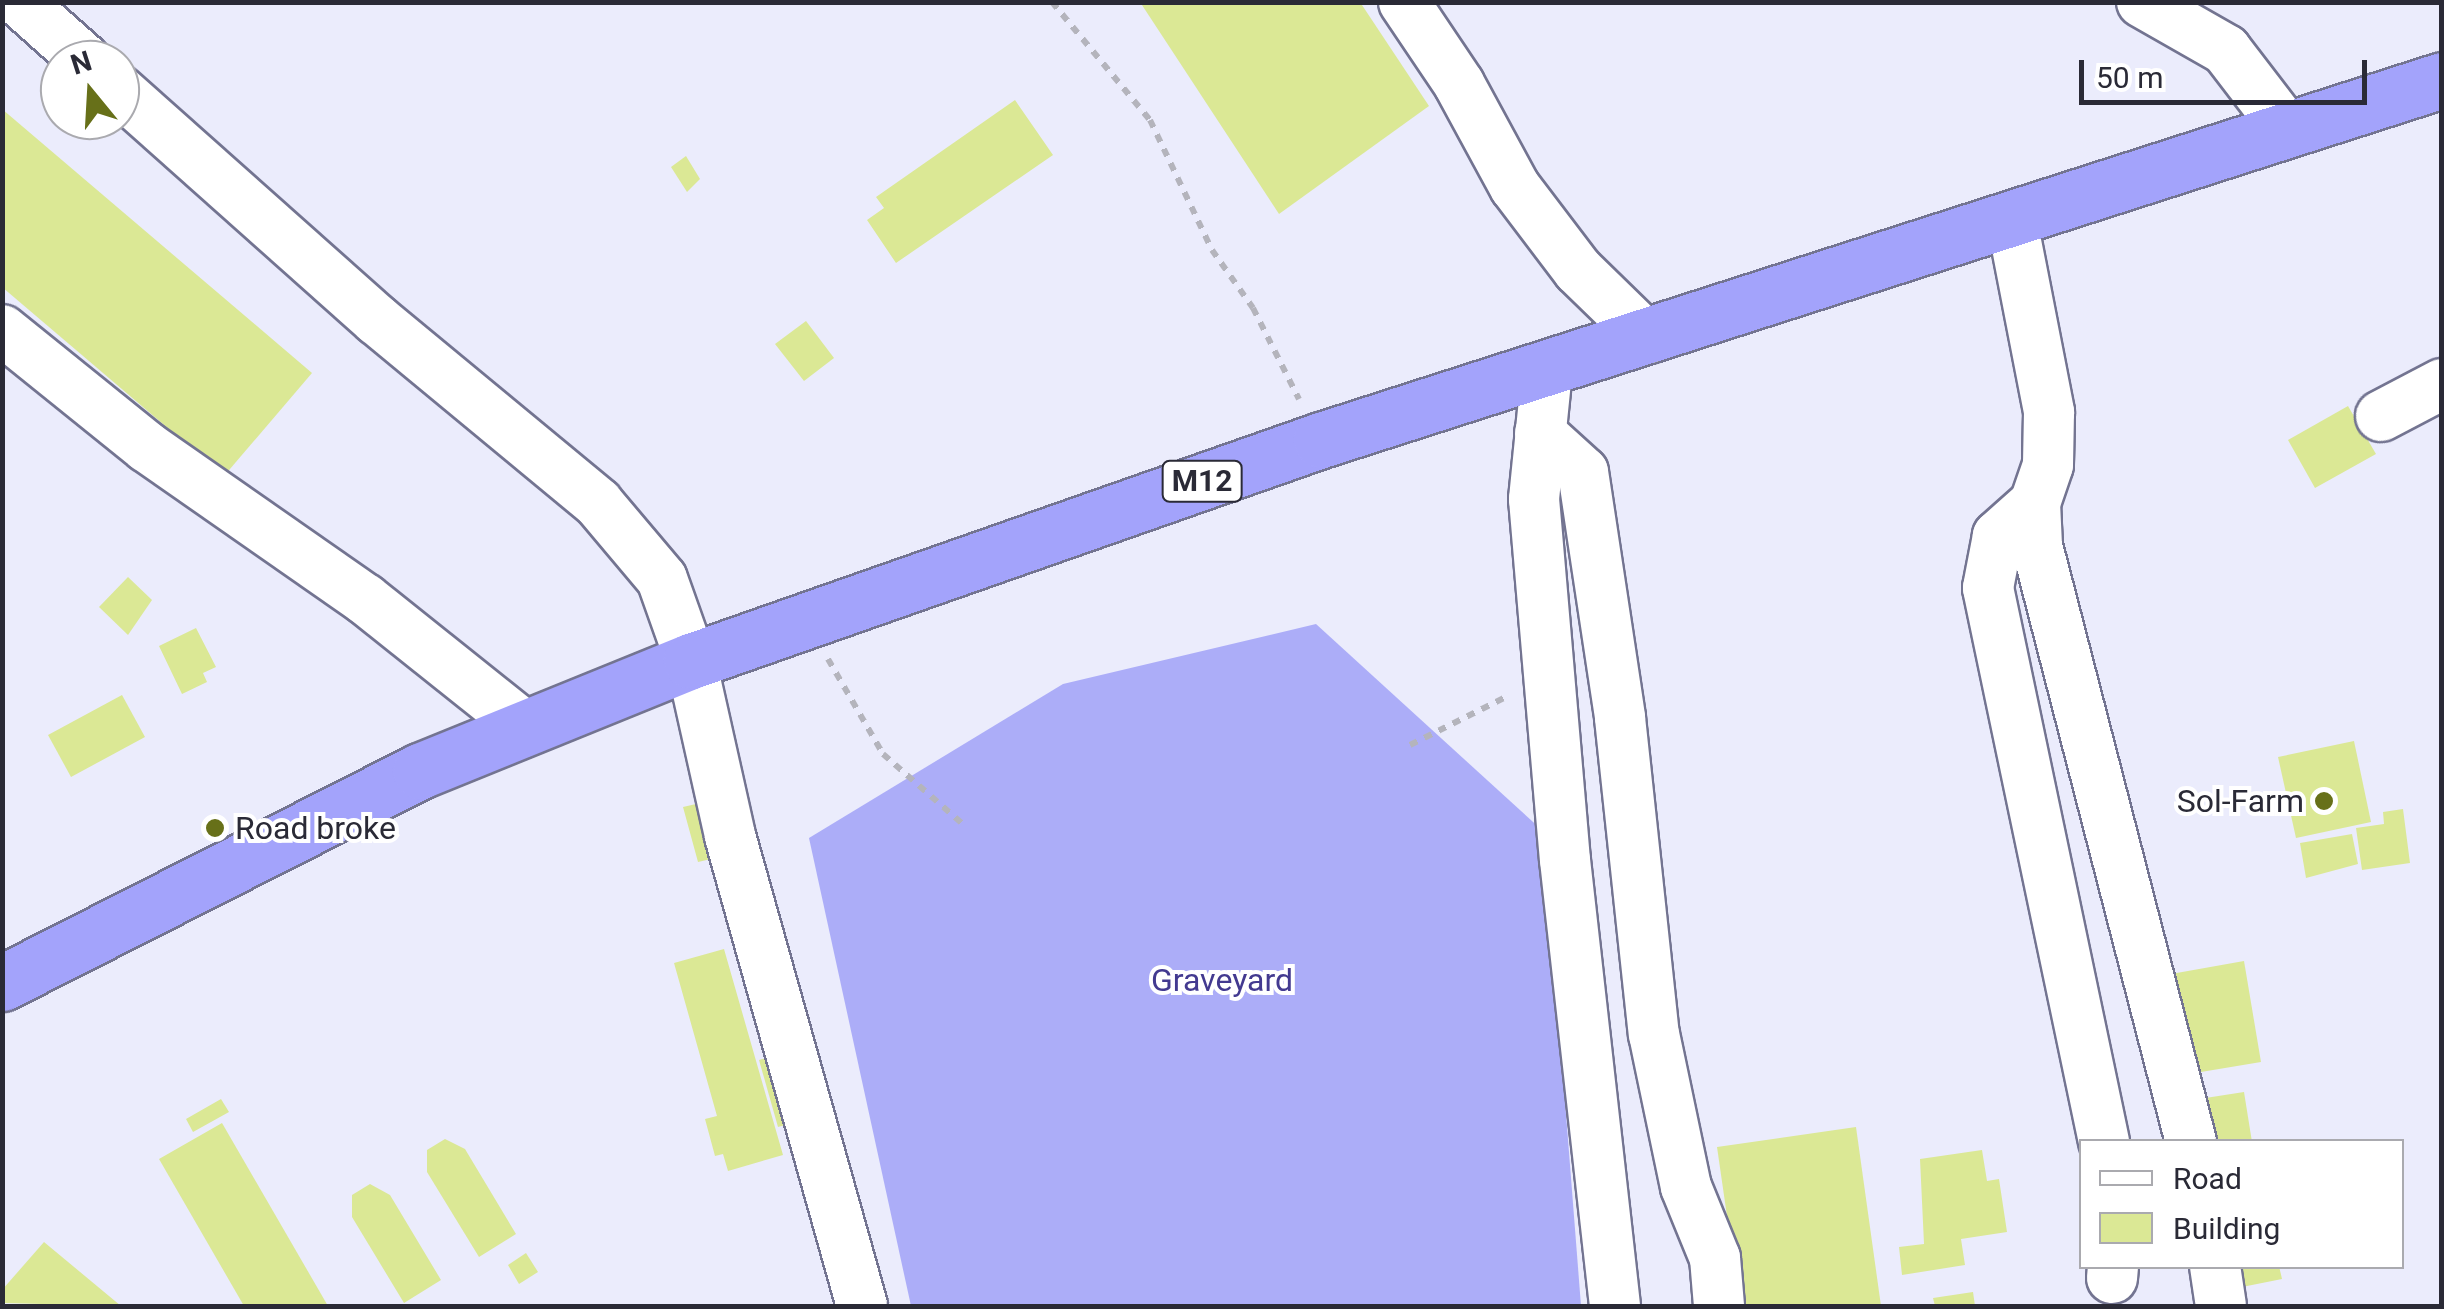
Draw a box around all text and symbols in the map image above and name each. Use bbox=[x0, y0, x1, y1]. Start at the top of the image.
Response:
north arrow bbox=[40, 40, 140, 140]
scale bar bbox=[2084, 40, 2372, 102]
text: N bbox=[67, 44, 96, 82]
text: 50 m bbox=[2096, 60, 2163, 95]
road number: M12 bbox=[1160, 456, 1244, 506]
place label: Sol-Farm bbox=[2177, 782, 2304, 820]
marker: Sol-Farm bbox=[2313, 790, 2335, 812]
place label: Road broke bbox=[235, 809, 396, 847]
marker: Road broke bbox=[204, 817, 226, 839]
park label: Graveyard bbox=[1151, 961, 1293, 999]
legend bbox=[2079, 1139, 2404, 1269]
text: Road bbox=[2173, 1161, 2242, 1196]
text: Building bbox=[2173, 1211, 2280, 1246]

